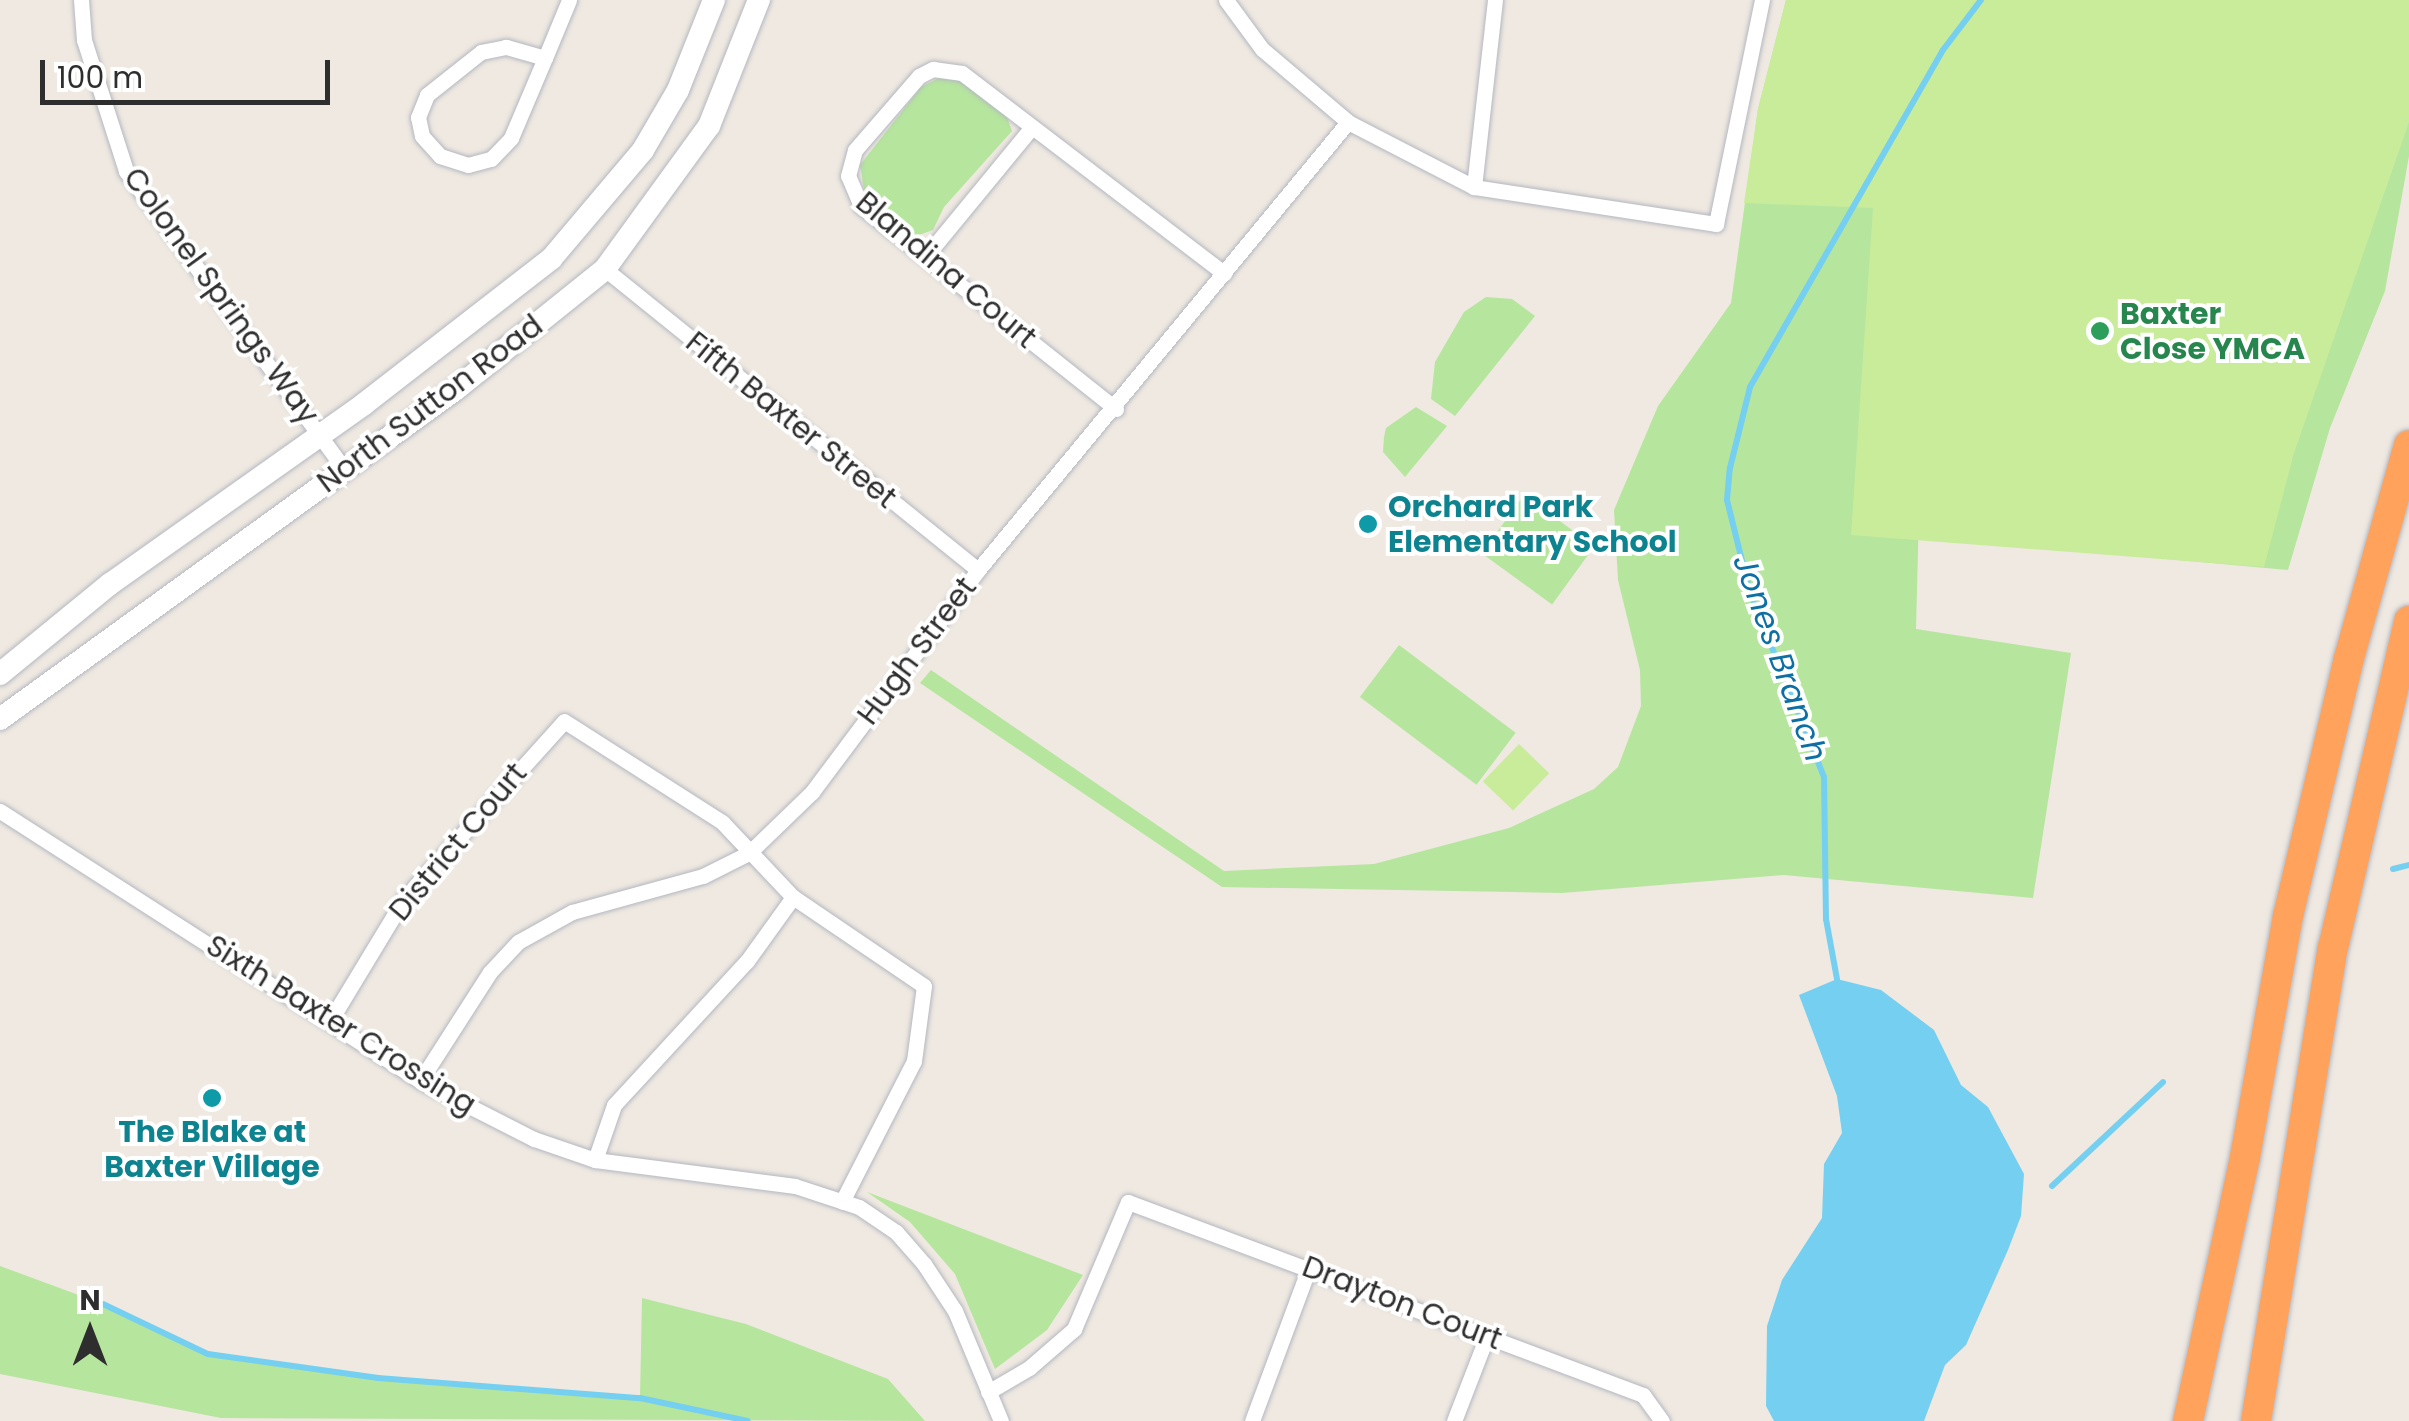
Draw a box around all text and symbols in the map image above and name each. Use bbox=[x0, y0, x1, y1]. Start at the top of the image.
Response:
scale bar bbox=[45, 40, 335, 102]
text: 100 m bbox=[57, 56, 143, 99]
street label: Colonel Springs Way bbox=[116, 161, 326, 431]
street label: Blandina Court bbox=[849, 184, 1043, 356]
place label: Baxter Close YMCA bbox=[2120, 296, 2305, 366]
street label: North Sutton Road bbox=[310, 308, 550, 500]
marker: Baxter Close YMCA bbox=[2089, 320, 2111, 342]
street label: Fifth Baxter Street bbox=[679, 324, 903, 516]
place label: Orchard Park Elementary School bbox=[1388, 489, 1677, 560]
marker: Orchard Park Elementary School bbox=[1357, 513, 1379, 535]
water label: Jones Branch bbox=[1725, 549, 1835, 767]
street label: Hugh Street bbox=[850, 570, 984, 732]
street label: District Court bbox=[382, 756, 534, 928]
street label: Sixth Baxter Crossing bbox=[200, 927, 482, 1123]
marker: The Blake at Baxter Village bbox=[201, 1087, 223, 1109]
place label: The Blake at Baxter Village bbox=[104, 1114, 320, 1184]
street label: Drayton Court bbox=[1297, 1248, 1507, 1358]
north arrow bbox=[40, 1281, 140, 1381]
text: N bbox=[79, 1281, 101, 1320]

